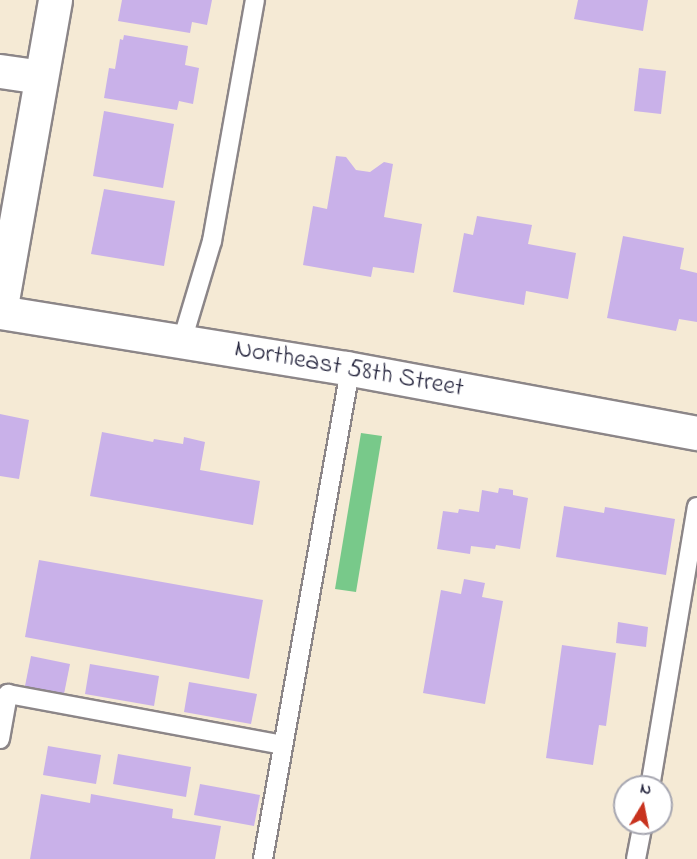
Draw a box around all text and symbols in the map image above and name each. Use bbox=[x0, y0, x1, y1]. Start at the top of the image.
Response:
street label: Northeast 58th Street bbox=[232, 334, 466, 406]
north arrow bbox=[613, 775, 673, 835]
text: N bbox=[638, 776, 653, 802]

